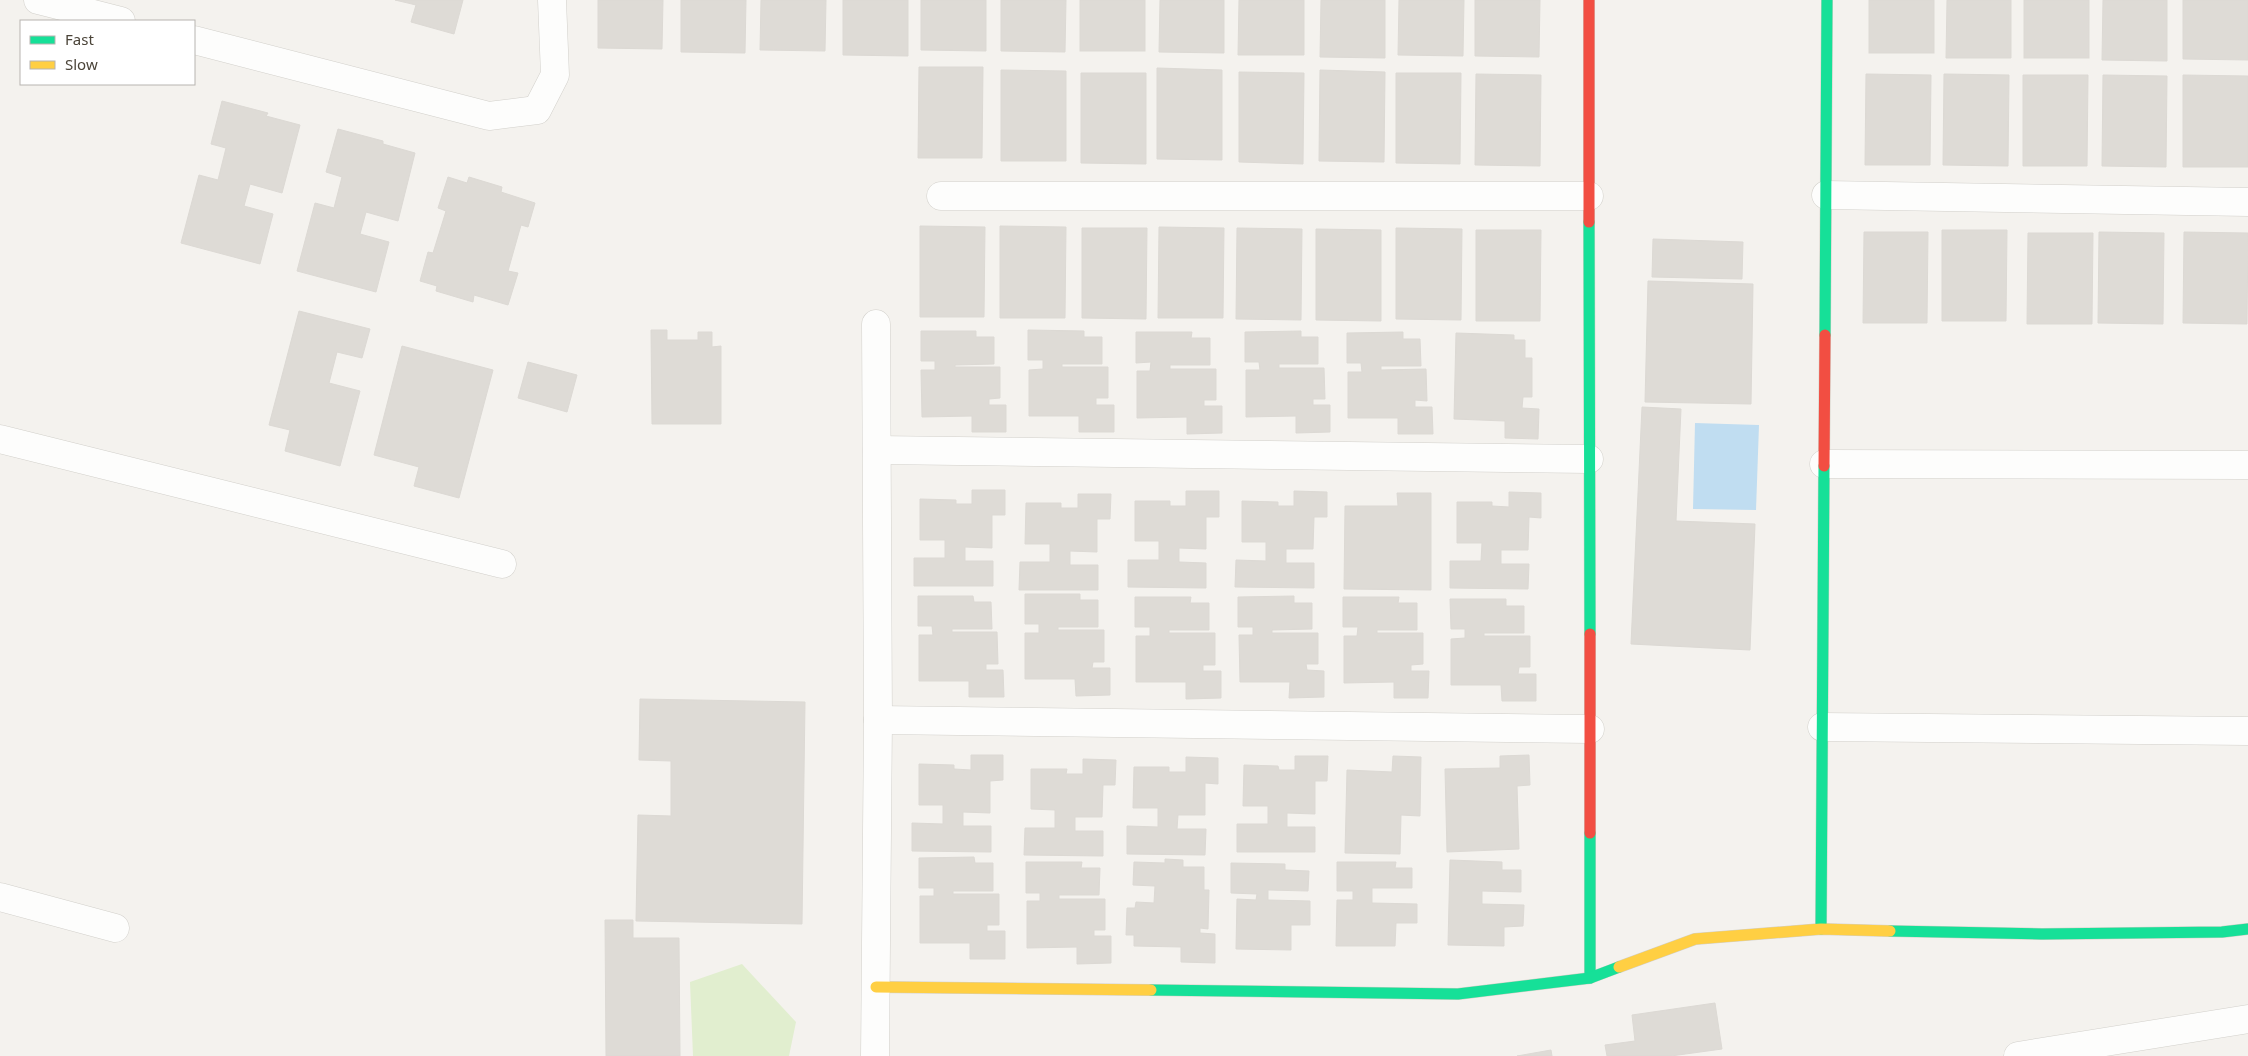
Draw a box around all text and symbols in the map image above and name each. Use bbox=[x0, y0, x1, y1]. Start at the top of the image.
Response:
legend bbox=[20, 20, 195, 85]
text: Fast bbox=[65, 29, 94, 49]
text: Slow bbox=[65, 54, 98, 74]

